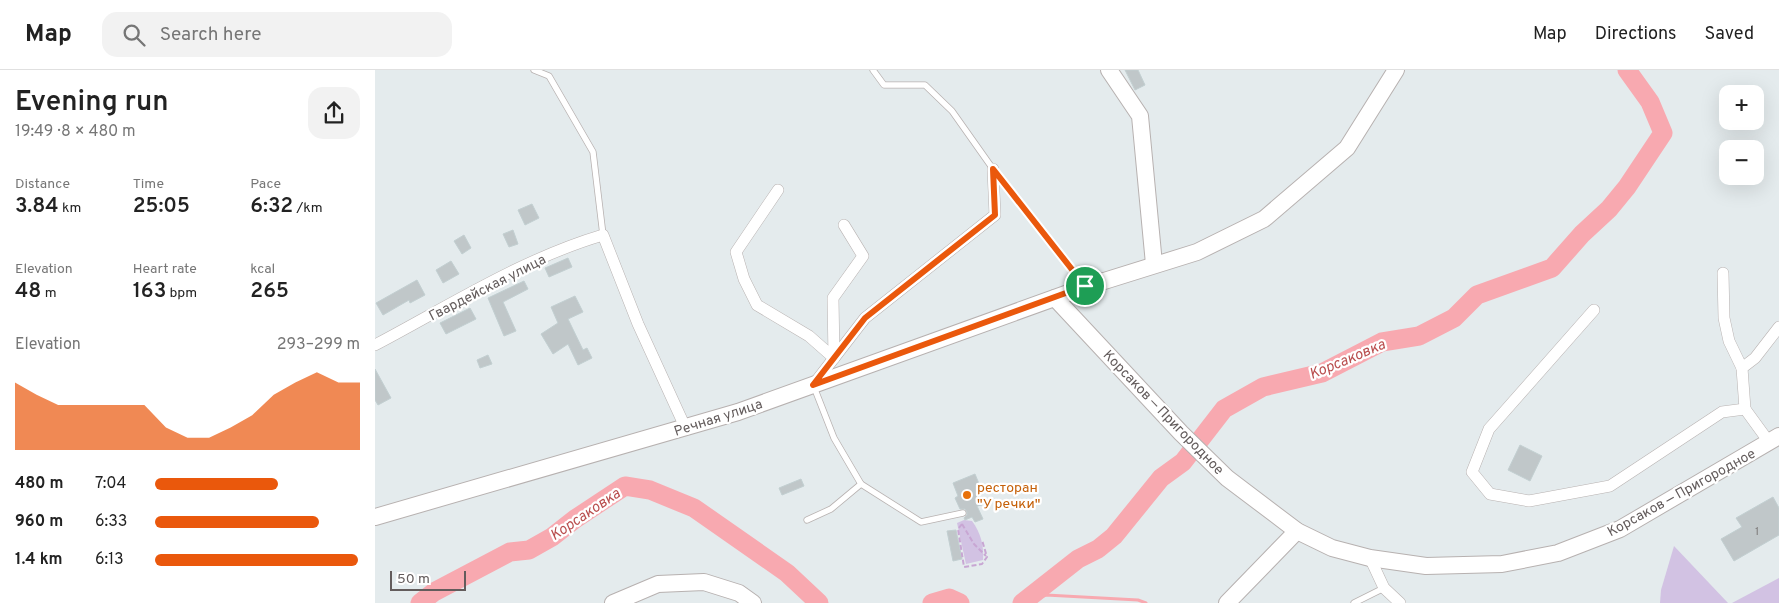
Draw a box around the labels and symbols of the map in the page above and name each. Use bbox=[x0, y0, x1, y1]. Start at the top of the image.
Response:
street label: Гвардейская улица bbox=[426, 251, 549, 325]
pin bbox=[1064, 265, 1106, 307]
water label: Корсаковка bbox=[1307, 336, 1389, 385]
street label: Корсаков — Пригородное bbox=[1099, 347, 1227, 479]
street label: Речная улица bbox=[672, 396, 765, 441]
street label: Корсаков — Пригородное bbox=[1605, 446, 1759, 541]
place label: ресторан "У речки" bbox=[977, 480, 1040, 513]
water label: Корсаковка bbox=[547, 485, 625, 546]
marker: ресторан "У речки" bbox=[961, 489, 973, 501]
house number: 1 bbox=[1755, 525, 1759, 539]
scale bar bbox=[390, 568, 466, 591]

